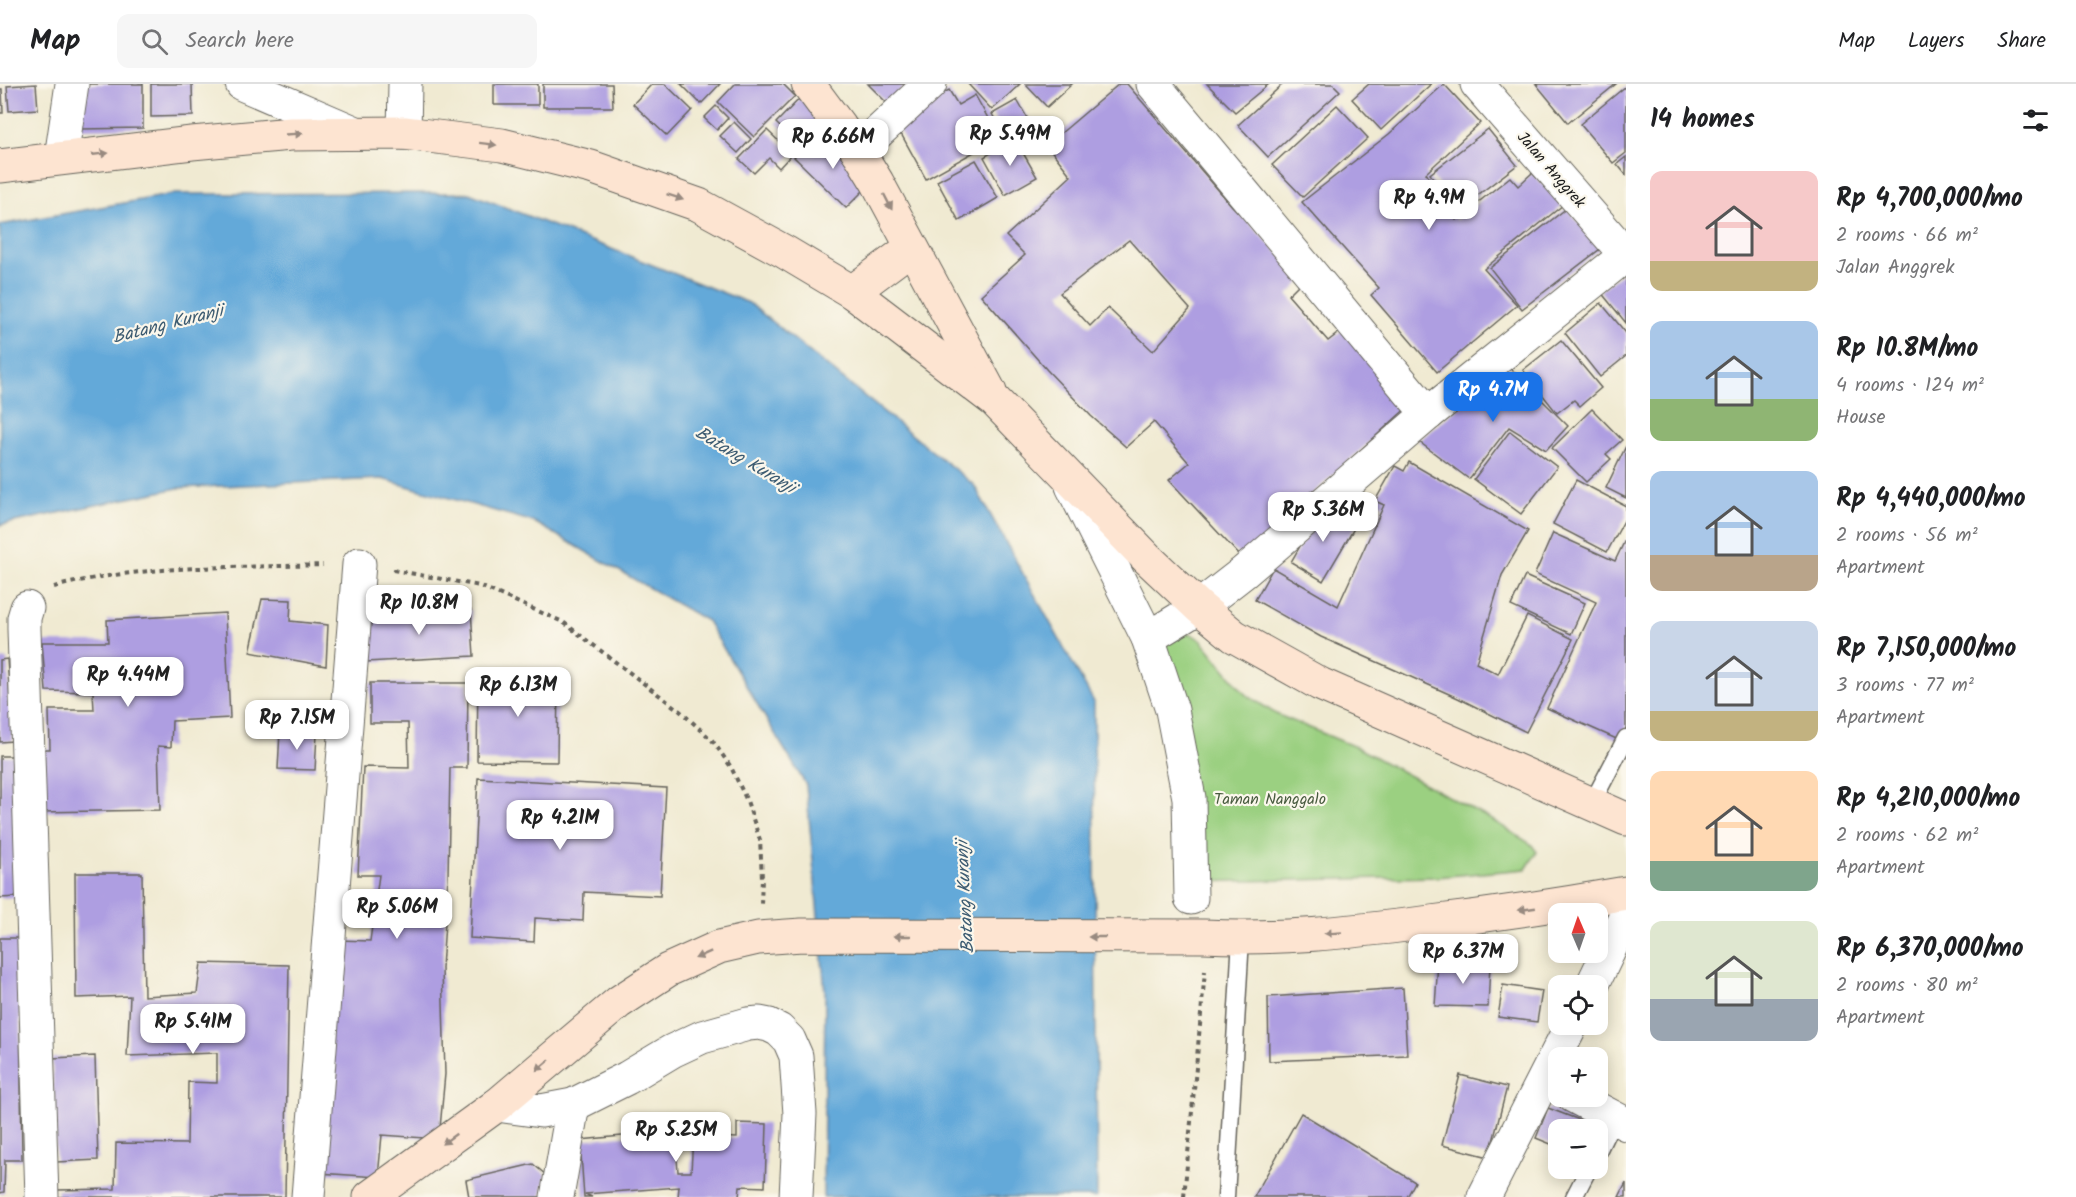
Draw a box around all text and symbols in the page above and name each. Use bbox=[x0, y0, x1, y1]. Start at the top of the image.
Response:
search box bbox=[117, 14, 537, 68]
text: Map bbox=[30, 19, 81, 64]
text: Search here bbox=[186, 24, 294, 59]
icon: search bbox=[138, 25, 171, 58]
text: Map bbox=[1838, 25, 1875, 58]
text: Layers bbox=[1908, 25, 1964, 58]
text: Share bbox=[1997, 25, 2046, 58]
text: 14 homes bbox=[1650, 99, 1755, 141]
icon: filters bbox=[2019, 104, 2052, 137]
pin: Rp 5.49M bbox=[948, 116, 1072, 167]
pin: Rp 6.66M bbox=[771, 119, 895, 170]
text: Rp 5.49M bbox=[969, 119, 1051, 151]
text: Rp 6.66M bbox=[792, 122, 874, 154]
street label: Jalan Anggrek bbox=[1510, 126, 1592, 214]
one-way arrow bbox=[284, 130, 303, 139]
one-way arrow bbox=[479, 139, 498, 148]
one-way arrow bbox=[90, 149, 109, 158]
text: Rp 4,700,000/mo bbox=[1836, 178, 2023, 220]
pin: Rp 4.9M bbox=[1374, 180, 1484, 231]
text: Rp 4.9M bbox=[1393, 183, 1465, 215]
one-way arrow bbox=[666, 192, 684, 202]
one-way arrow bbox=[882, 193, 892, 211]
icon: home bbox=[1698, 195, 1770, 267]
text: 2 rooms · 66 m² bbox=[1836, 220, 1978, 252]
text: Jalan Anggrek bbox=[1836, 252, 1955, 284]
water label: Batang Kuranji bbox=[110, 296, 230, 353]
text: Rp 10.8M/mo bbox=[1836, 328, 1978, 370]
icon: home bbox=[1698, 345, 1770, 417]
text: 4 rooms · 124 m² bbox=[1836, 370, 1984, 402]
pin: Rp 4.7M bbox=[1438, 372, 1548, 423]
text: Rp 4.7M bbox=[1458, 375, 1528, 407]
text: House bbox=[1836, 402, 1886, 434]
water label: Batang Kuranji bbox=[689, 420, 804, 504]
text: Rp 4,440,000/mo bbox=[1836, 478, 2026, 520]
pin: Rp 5.36M bbox=[1261, 492, 1385, 543]
text: Rp 5.36M bbox=[1282, 495, 1364, 527]
icon: home bbox=[1698, 495, 1770, 567]
text: 2 rooms · 56 m² bbox=[1836, 520, 1978, 552]
text: Apartment bbox=[1836, 552, 1925, 584]
pin: Rp 10.8M bbox=[357, 585, 481, 636]
text: Rp 10.8M bbox=[380, 588, 458, 620]
text: Rp 7,150,000/mo bbox=[1836, 628, 2016, 670]
icon: home bbox=[1698, 645, 1770, 717]
pin: Rp 4.44M bbox=[66, 657, 190, 708]
text: Rp 4.44M bbox=[86, 660, 170, 692]
pin: Rp 6.13M bbox=[456, 667, 580, 718]
text: Rp 6.13M bbox=[479, 670, 557, 702]
text: 3 rooms · 77 m² bbox=[1836, 670, 1974, 702]
pin: Rp 7.15M bbox=[235, 700, 359, 751]
text: Apartment bbox=[1836, 702, 1925, 734]
text: Rp 7.15M bbox=[259, 703, 335, 735]
text: Rp 4,210,000/mo bbox=[1836, 778, 2020, 820]
park label: Taman Nanggalo bbox=[1214, 787, 1326, 812]
icon: home bbox=[1698, 795, 1770, 867]
pin: Rp 4.21M bbox=[498, 800, 622, 851]
text: Rp 4.21M bbox=[521, 803, 599, 835]
text: 2 rooms · 62 m² bbox=[1836, 820, 1978, 852]
water label: Batang Kuranji bbox=[948, 836, 983, 954]
text: Apartment bbox=[1836, 852, 1925, 884]
pin: Rp 5.06M bbox=[335, 889, 459, 940]
text: Rp 5.06M bbox=[356, 892, 438, 924]
north arrow bbox=[1548, 903, 1608, 963]
map controls bbox=[1548, 903, 1608, 1179]
one-way arrow bbox=[1517, 905, 1536, 914]
one-way arrow bbox=[1324, 928, 1343, 937]
text: Rp 6,370,000/mo bbox=[1836, 928, 2024, 970]
one-way arrow bbox=[893, 931, 912, 941]
one-way arrow bbox=[1088, 932, 1107, 942]
pin: Rp 6.37M bbox=[1401, 934, 1525, 985]
text: Rp 6.37M bbox=[1422, 937, 1504, 969]
icon: home bbox=[1698, 945, 1770, 1017]
one-way arrow bbox=[694, 950, 711, 959]
text: 2 rooms · 80 m² bbox=[1836, 970, 1978, 1002]
button: locate bbox=[1548, 975, 1608, 1035]
text: Apartment bbox=[1836, 1002, 1925, 1034]
pin: Rp 5.41M bbox=[131, 1004, 255, 1055]
text: Rp 5.41M bbox=[154, 1007, 232, 1039]
button: + bbox=[1548, 1047, 1608, 1107]
one-way arrow bbox=[536, 1058, 551, 1071]
pin: Rp 5.25M bbox=[614, 1112, 738, 1163]
text: Rp 5.25M bbox=[635, 1115, 717, 1147]
button: − bbox=[1548, 1119, 1608, 1179]
one-way arrow bbox=[442, 1133, 458, 1145]

